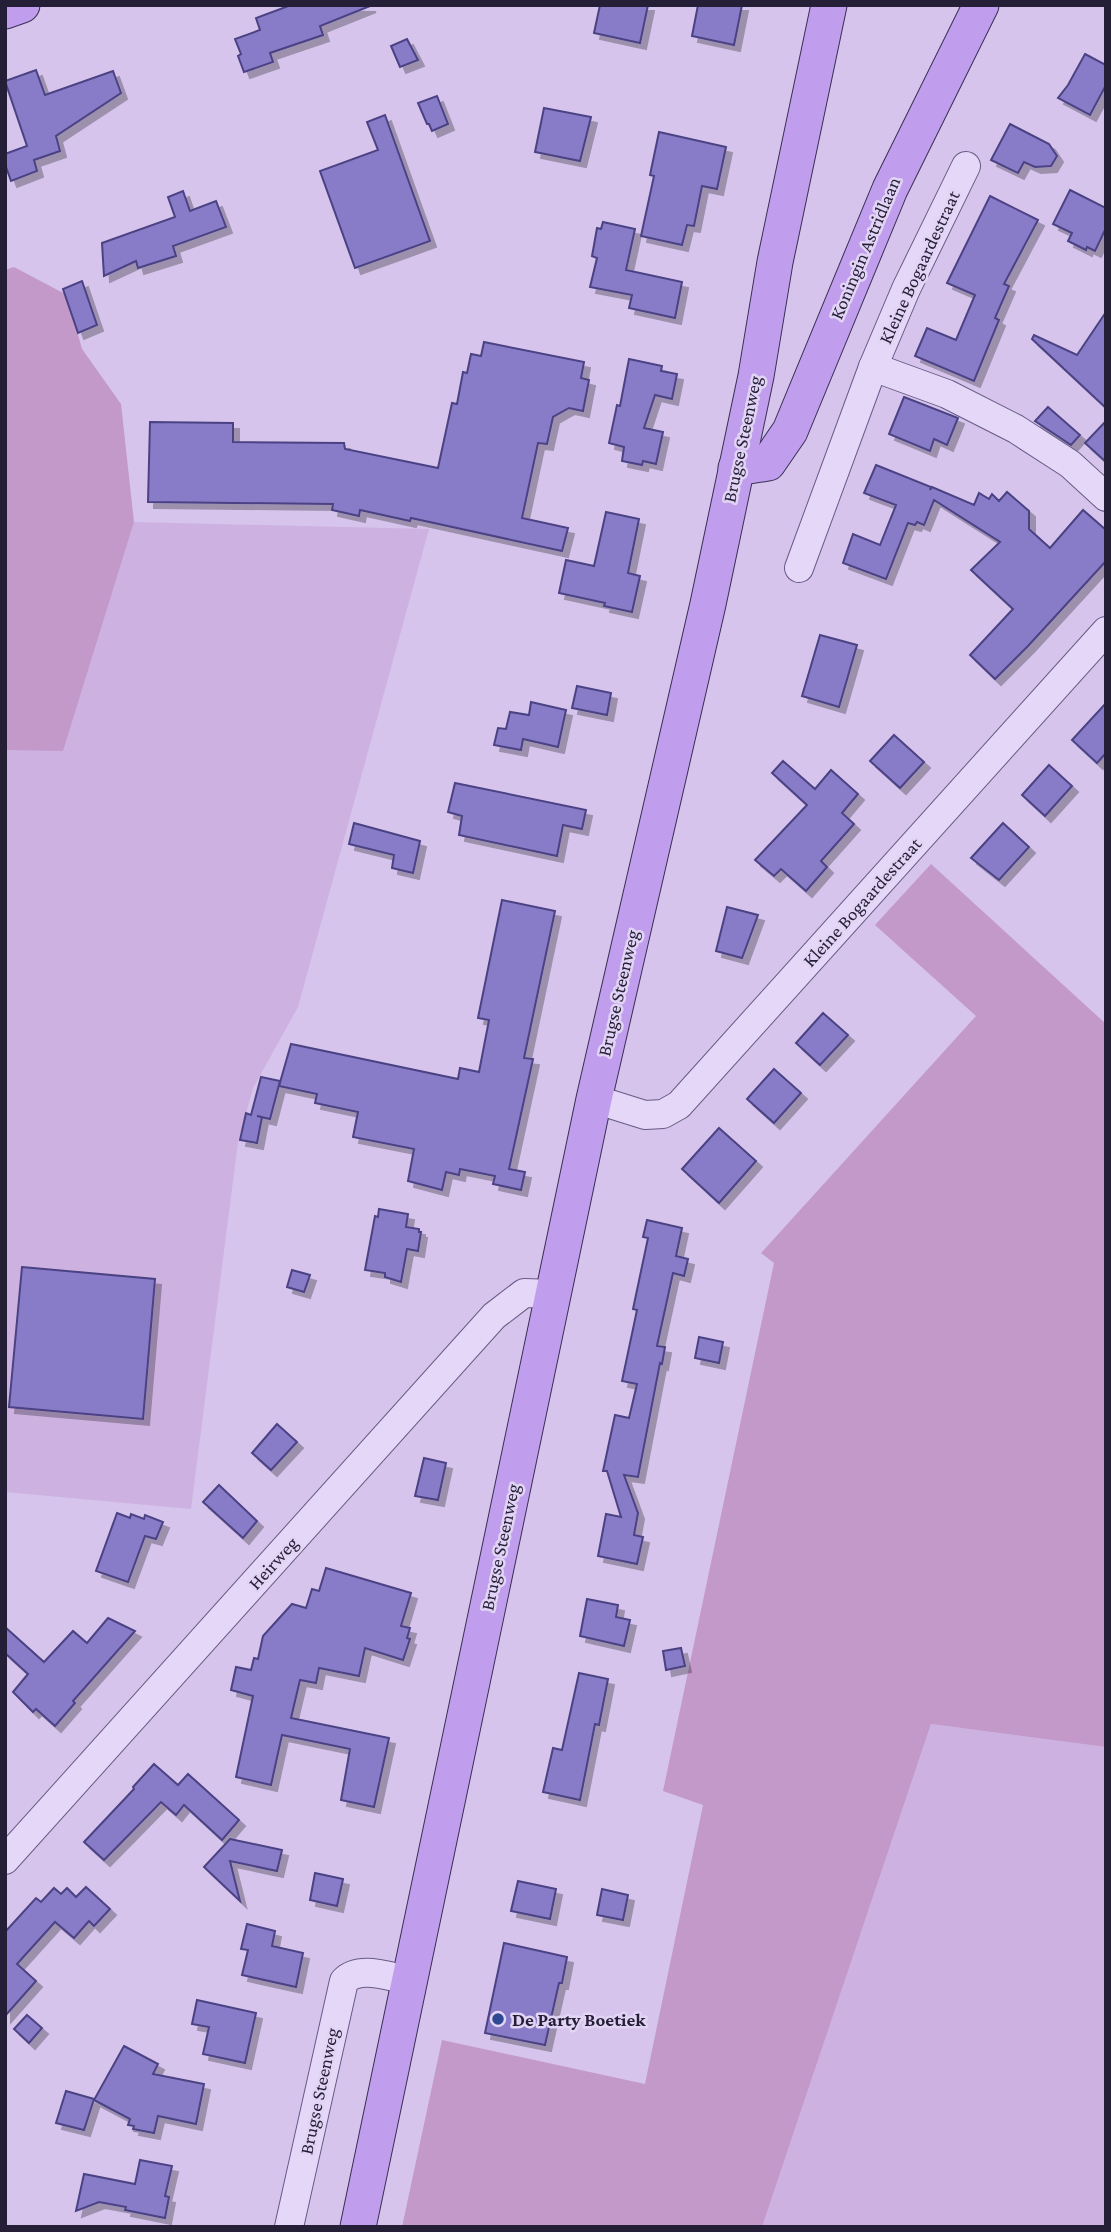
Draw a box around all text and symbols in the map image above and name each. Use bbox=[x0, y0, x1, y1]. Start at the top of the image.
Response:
street label: Koningin Astridlaan bbox=[826, 174, 904, 322]
street label: Kleine Bogaardestraat bbox=[874, 186, 964, 347]
street label: Brugse Steenweg bbox=[718, 374, 766, 504]
street label: Kleine Bogaardestraat bbox=[798, 833, 926, 971]
street label: Brugse Steenweg bbox=[593, 928, 643, 1058]
street label: Brugse Steenweg bbox=[476, 1482, 524, 1612]
street label: Heirweg bbox=[244, 1532, 302, 1594]
place label: De Party Boetiek bbox=[512, 2009, 646, 2030]
marker: De Party Boetiek bbox=[490, 2011, 506, 2027]
street label: Brugse Steenweg bbox=[295, 2026, 343, 2156]

